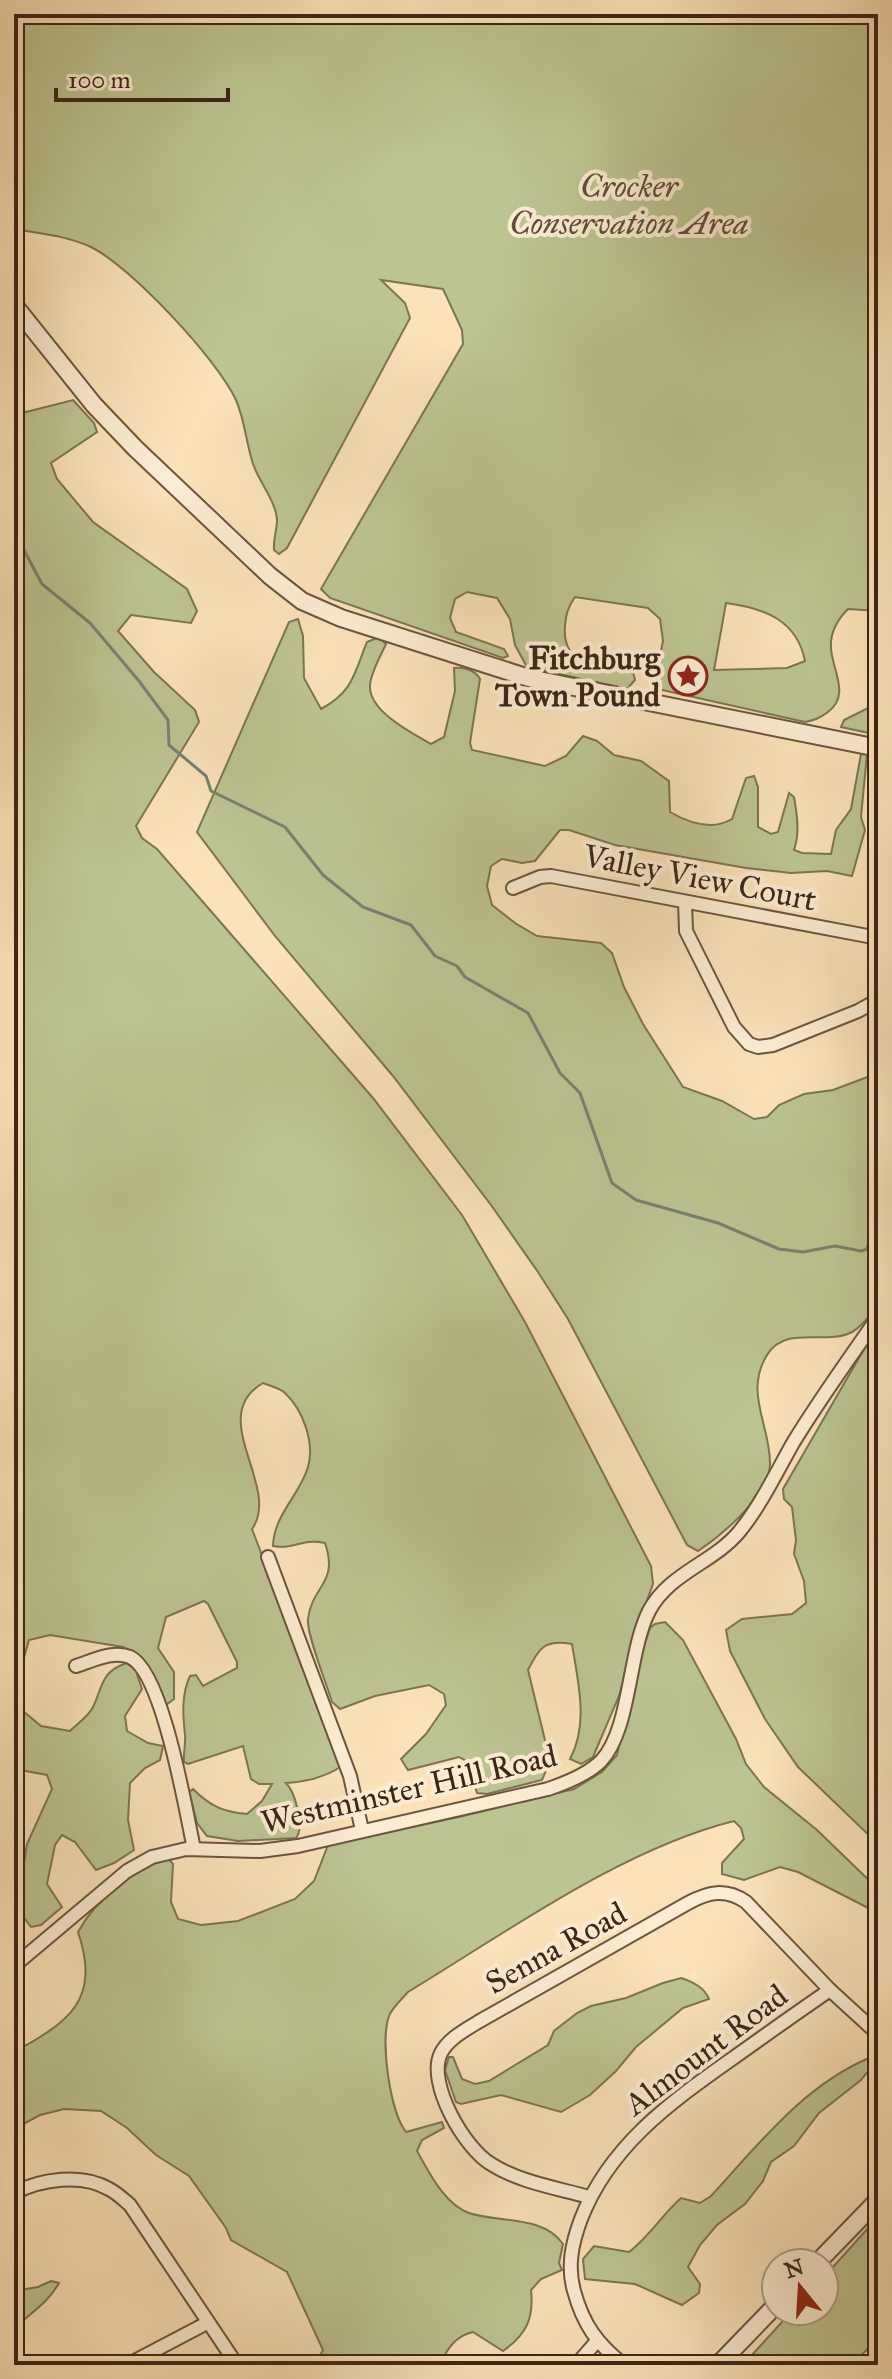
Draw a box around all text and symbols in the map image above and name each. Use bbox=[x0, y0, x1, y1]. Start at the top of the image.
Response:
scale bar bbox=[56, 52, 228, 102]
text: 100 m bbox=[68, 65, 131, 95]
park label: Crocker Conservation Area bbox=[509, 167, 749, 243]
place label: Fitchburg Town Pound bbox=[495, 639, 661, 715]
place icon: Fitchburg Town Pound bbox=[667, 655, 709, 697]
street label: Valley View Court bbox=[579, 836, 820, 920]
street label: Westminster Hill Road bbox=[257, 1736, 561, 1842]
street label: Senna Road bbox=[479, 1893, 633, 2003]
street label: Almount Road bbox=[615, 1976, 795, 2125]
north arrow bbox=[760, 2247, 840, 2327]
text: N bbox=[781, 2253, 807, 2284]

